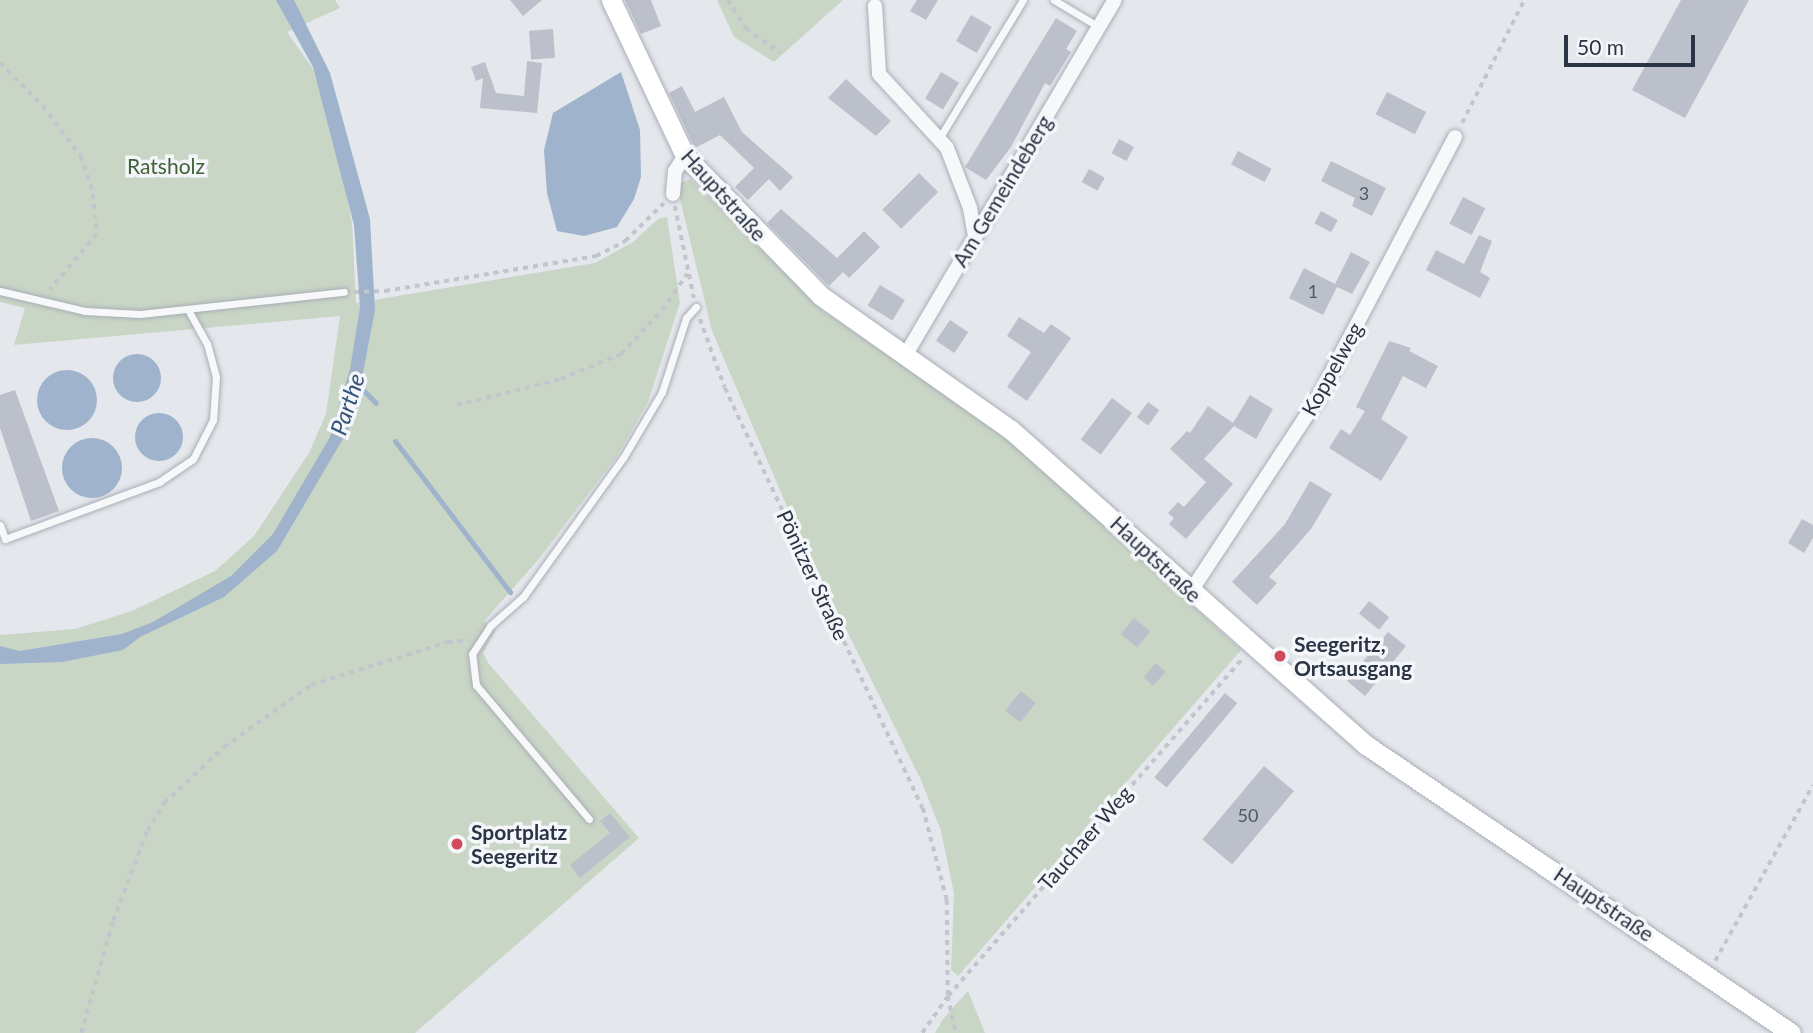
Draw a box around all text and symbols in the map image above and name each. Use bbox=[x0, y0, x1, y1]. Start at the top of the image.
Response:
scale bar bbox=[1568, 21, 1699, 65]
text: 50 m bbox=[1577, 34, 1624, 59]
street label: Am Gemeindeberg bbox=[947, 111, 1057, 271]
street label: Hauptstraße bbox=[676, 144, 772, 246]
park label: Ratsholz bbox=[127, 153, 205, 179]
house number: 3 bbox=[1359, 182, 1369, 204]
house number: 1 bbox=[1308, 280, 1318, 302]
street label: Koppelweg bbox=[1296, 318, 1368, 420]
water label: Parthe bbox=[324, 370, 370, 438]
street label: Pönitzer Straße bbox=[772, 506, 854, 644]
street label: Hauptstraße bbox=[1105, 511, 1207, 607]
place label: Seegeritz, Ortsausgang bbox=[1294, 631, 1412, 681]
marker: Seegeritz, Ortsausgang bbox=[1272, 648, 1288, 664]
street label: Tauchaer Weg bbox=[1033, 780, 1137, 896]
house number: 50 bbox=[1238, 804, 1258, 826]
place label: Sportplatz Seegeritz bbox=[471, 819, 567, 869]
marker: Sportplatz Seegeritz bbox=[449, 836, 465, 852]
street label: Hauptstraße bbox=[1549, 861, 1659, 947]

